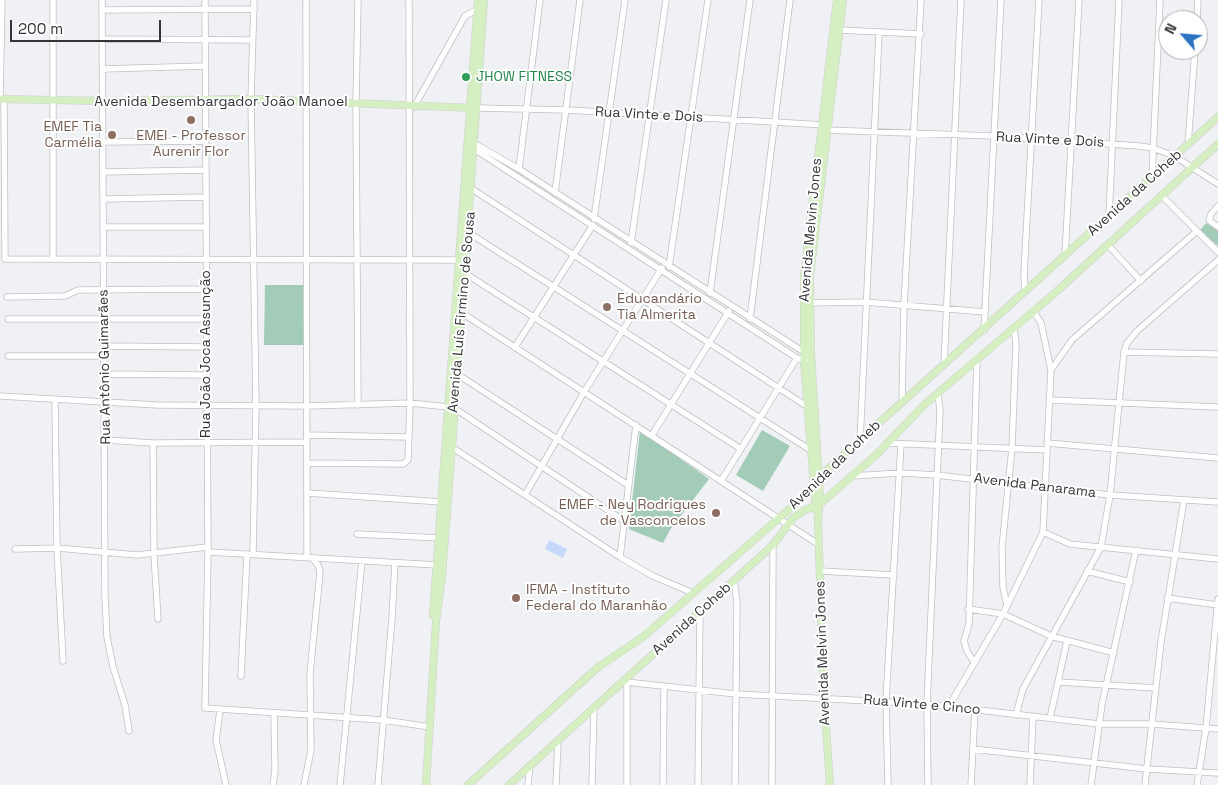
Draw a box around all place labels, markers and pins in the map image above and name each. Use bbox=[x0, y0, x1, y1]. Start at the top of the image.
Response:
place label: JHOW FITNESS bbox=[476, 69, 572, 85]
marker: JHOW FITNESS bbox=[460, 71, 472, 83]
marker: EMEI - Professor Aurenir Flor bbox=[185, 114, 197, 126]
place label: EMEF Tia Carmélia bbox=[43, 119, 102, 152]
place label: EMEI - Professor Aurenir Flor bbox=[136, 128, 246, 160]
marker: EMEF Tia Carmélia bbox=[106, 129, 118, 141]
place label: Educandário Tia Almerita bbox=[617, 291, 702, 324]
marker: Educandário Tia Almerita bbox=[601, 301, 613, 313]
place label: EMEF - Ney Rodrigues de Vasconcelos bbox=[559, 497, 706, 530]
marker: EMEF - Ney Rodrigues de Vasconcelos bbox=[710, 507, 722, 519]
place label: IFMA - Instituto Federal do Maranhão bbox=[526, 582, 667, 614]
marker: IFMA - Instituto Federal do Maranhão bbox=[510, 592, 522, 604]

